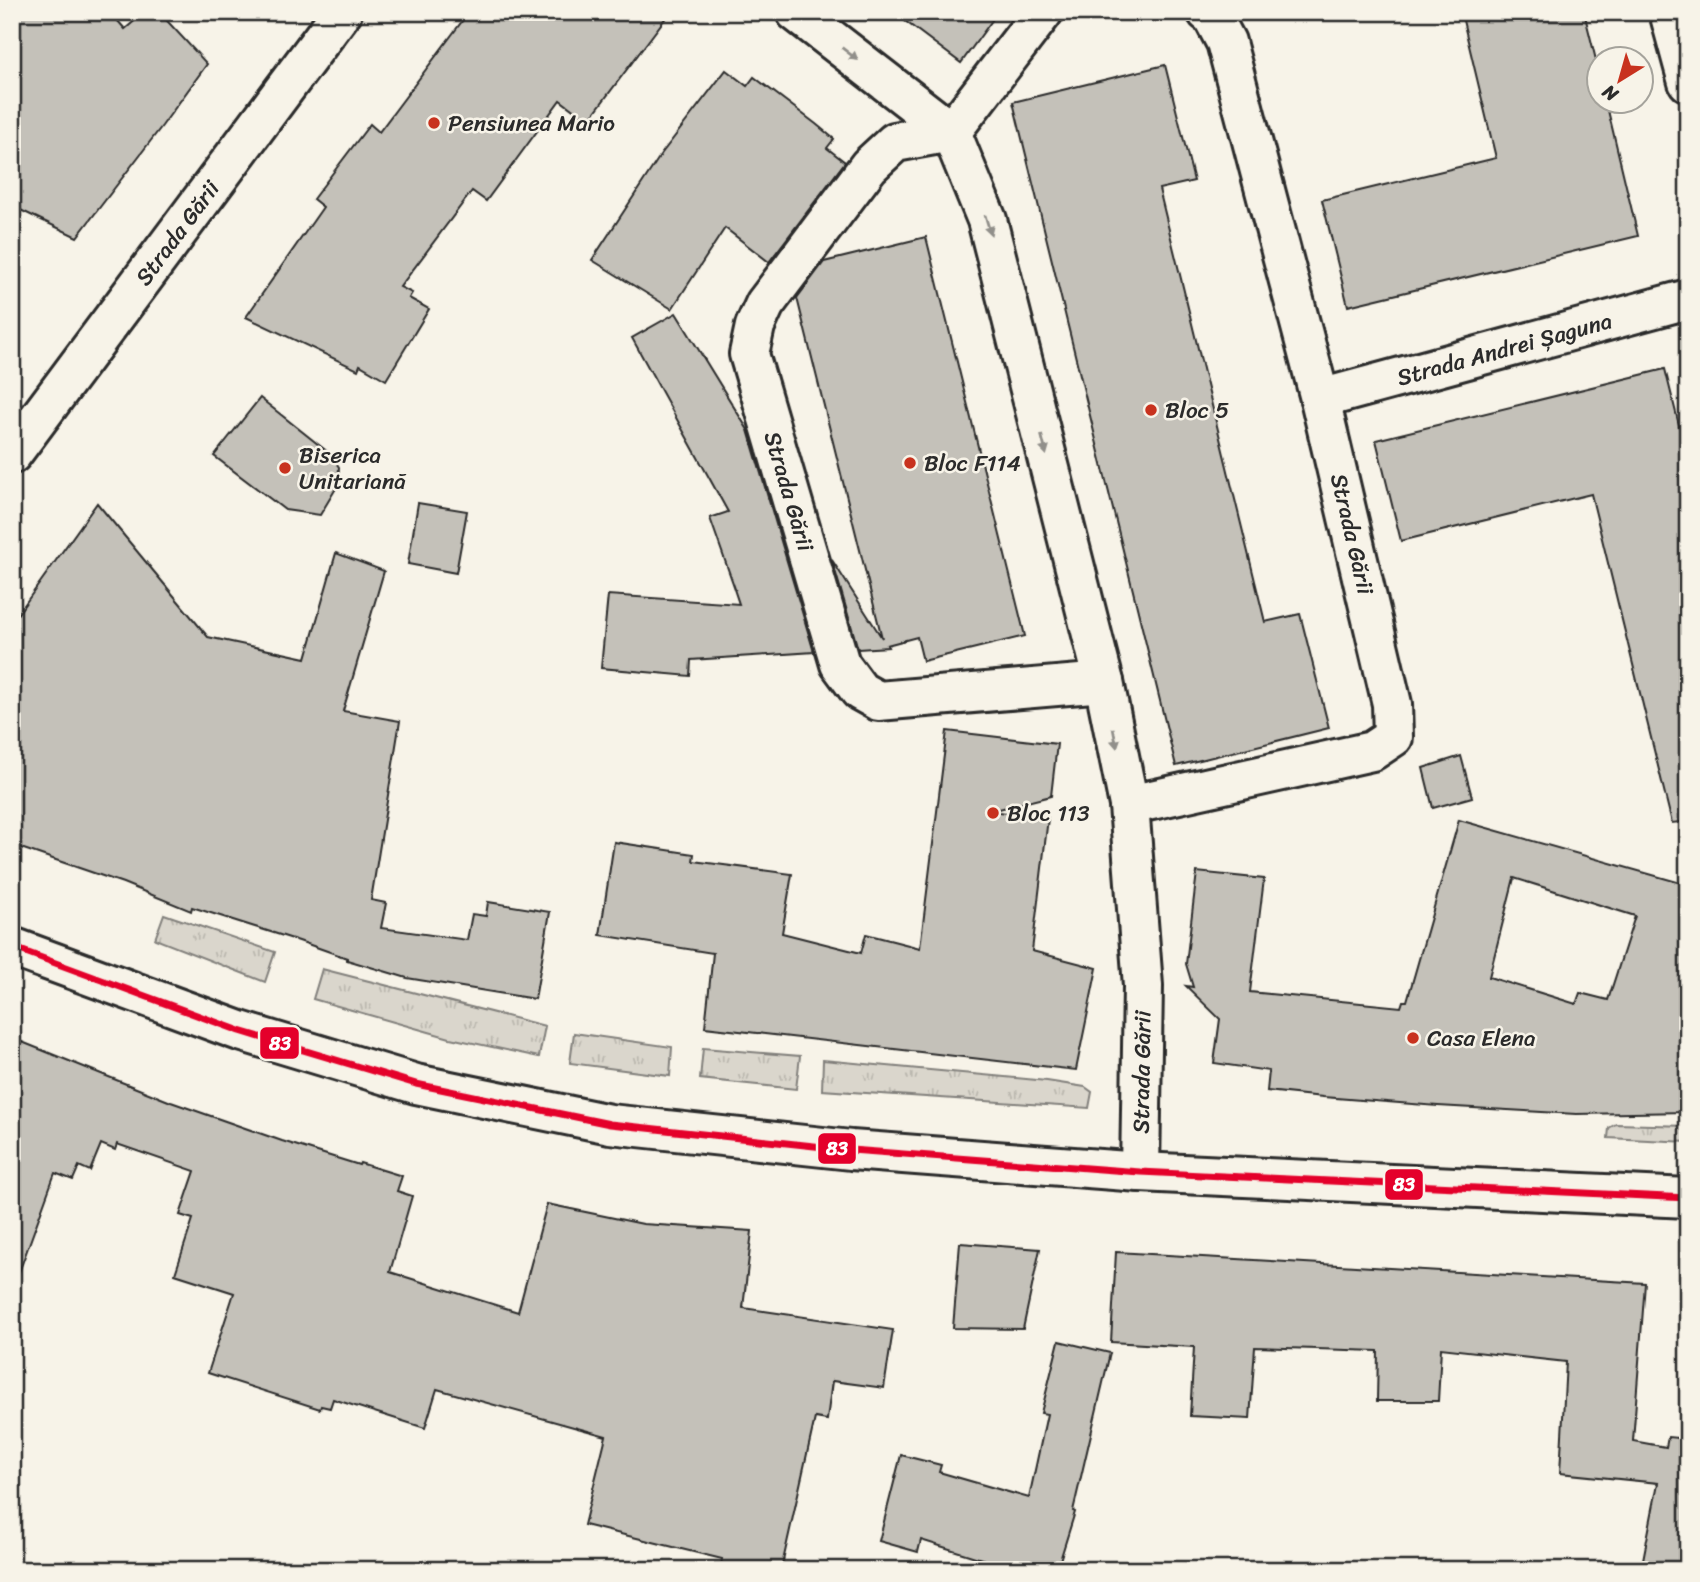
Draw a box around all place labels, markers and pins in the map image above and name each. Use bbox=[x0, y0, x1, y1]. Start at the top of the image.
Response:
place label: Pensiunea Mario bbox=[448, 103, 615, 144]
marker: Pensiunea Mario bbox=[426, 115, 442, 131]
place label: Bloc 5 bbox=[1165, 390, 1229, 431]
marker: Bloc 5 bbox=[1143, 402, 1159, 418]
place label: Biserica Unitariană bbox=[299, 435, 407, 502]
place label: Bloc F114 bbox=[924, 443, 1021, 484]
marker: Bloc F114 bbox=[902, 455, 918, 471]
marker: Biserica Unitariană bbox=[277, 460, 293, 476]
place label: Bloc 113 bbox=[1007, 793, 1090, 834]
marker: Bloc 113 bbox=[985, 805, 1001, 821]
place label: Casa Elena bbox=[1427, 1018, 1535, 1059]
marker: Casa Elena bbox=[1405, 1030, 1421, 1046]

